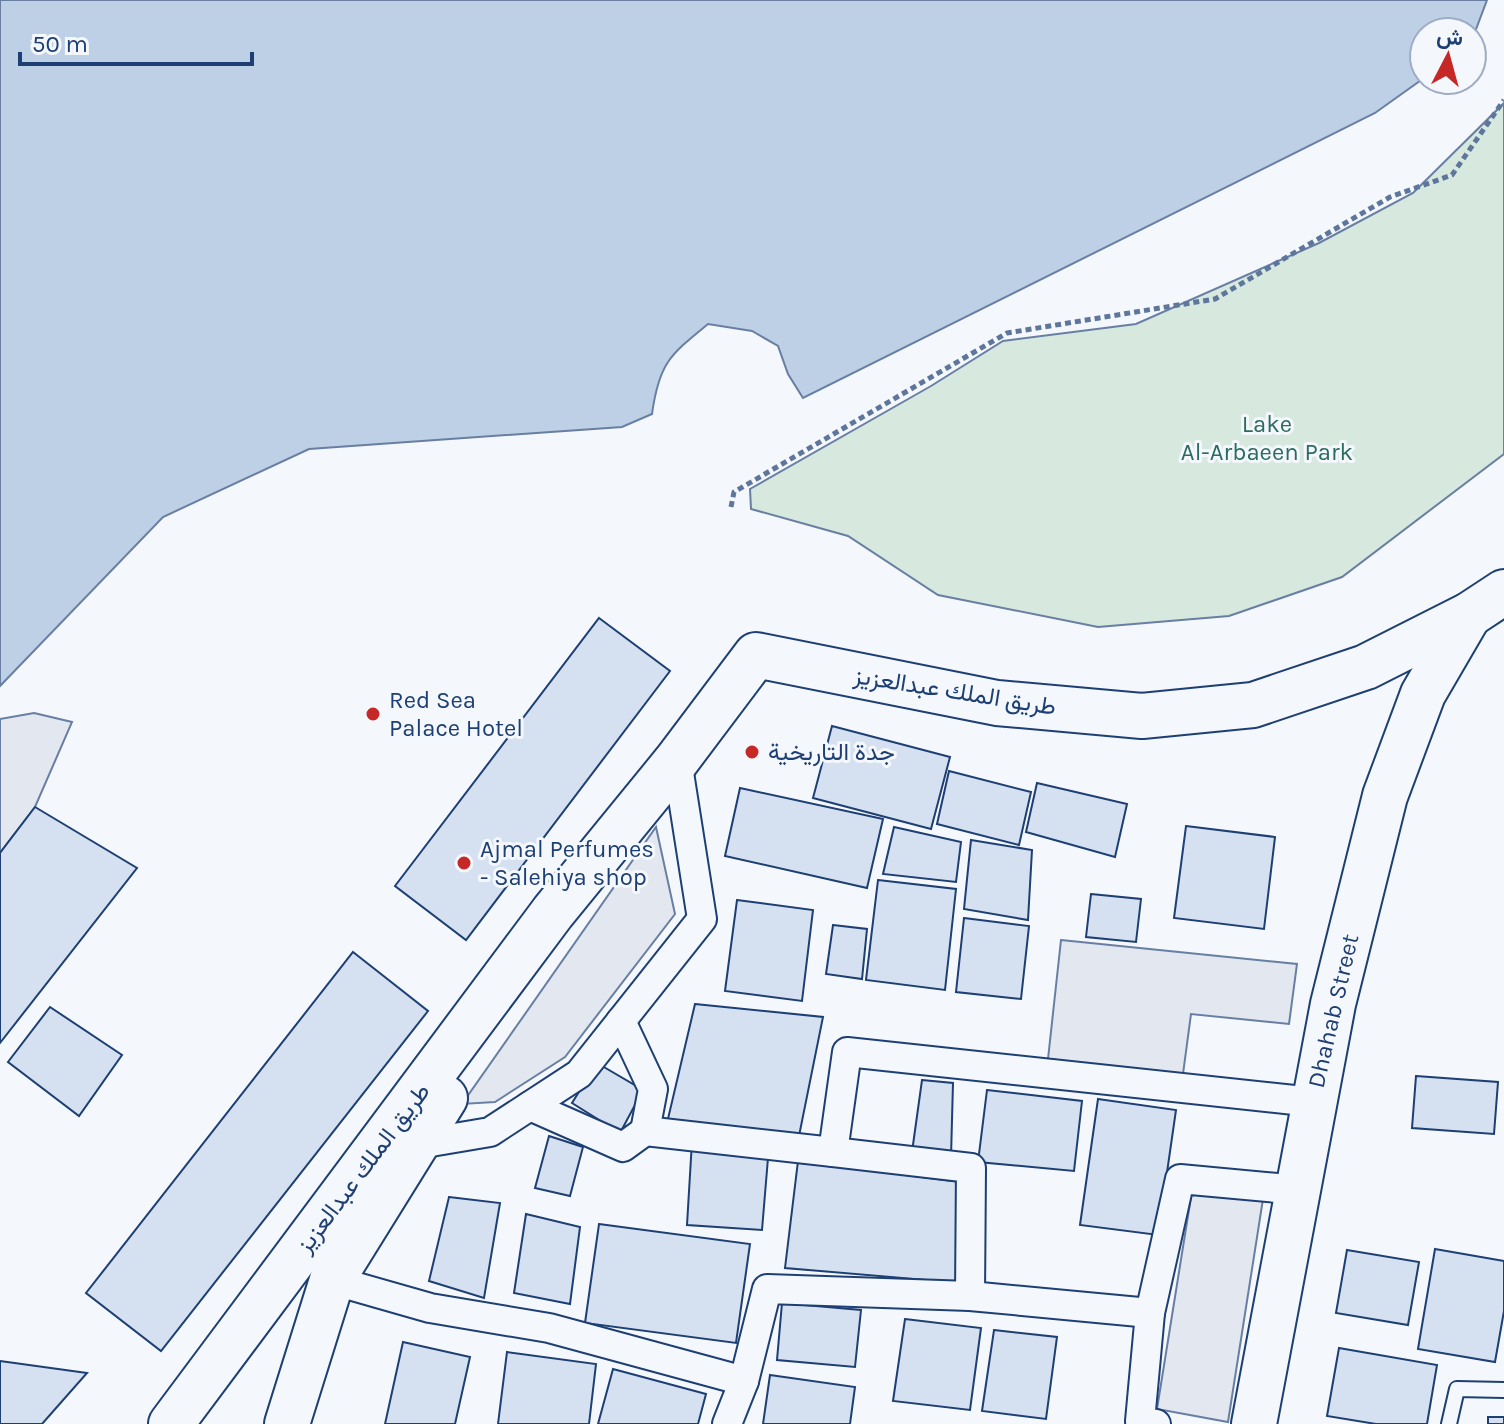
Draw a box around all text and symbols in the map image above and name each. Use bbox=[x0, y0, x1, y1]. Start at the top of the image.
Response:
scale bar bbox=[20, 16, 252, 66]
north arrow bbox=[1408, 16, 1488, 96]
text: ش bbox=[1435, 23, 1464, 51]
text: 50 m bbox=[32, 30, 88, 58]
park label: Lake Al-Arbaeen Park bbox=[1181, 410, 1353, 466]
street label: طريق الملك عبدالعزيز bbox=[851, 661, 1058, 722]
place label: Red Sea Palace Hotel bbox=[389, 686, 523, 742]
marker: Red Sea Palace Hotel bbox=[364, 705, 382, 723]
place label: جدة التاريخية bbox=[768, 738, 895, 767]
marker: جدة التاريخية bbox=[743, 743, 761, 761]
place label: Ajmal Perfumes - Salehiya shop bbox=[480, 835, 654, 891]
marker: Ajmal Perfumes - Salehiya shop bbox=[455, 854, 473, 872]
street label: Dhahab Street bbox=[1302, 931, 1364, 1091]
street label: طريق الملك عبدالعزيز bbox=[290, 1078, 437, 1260]

